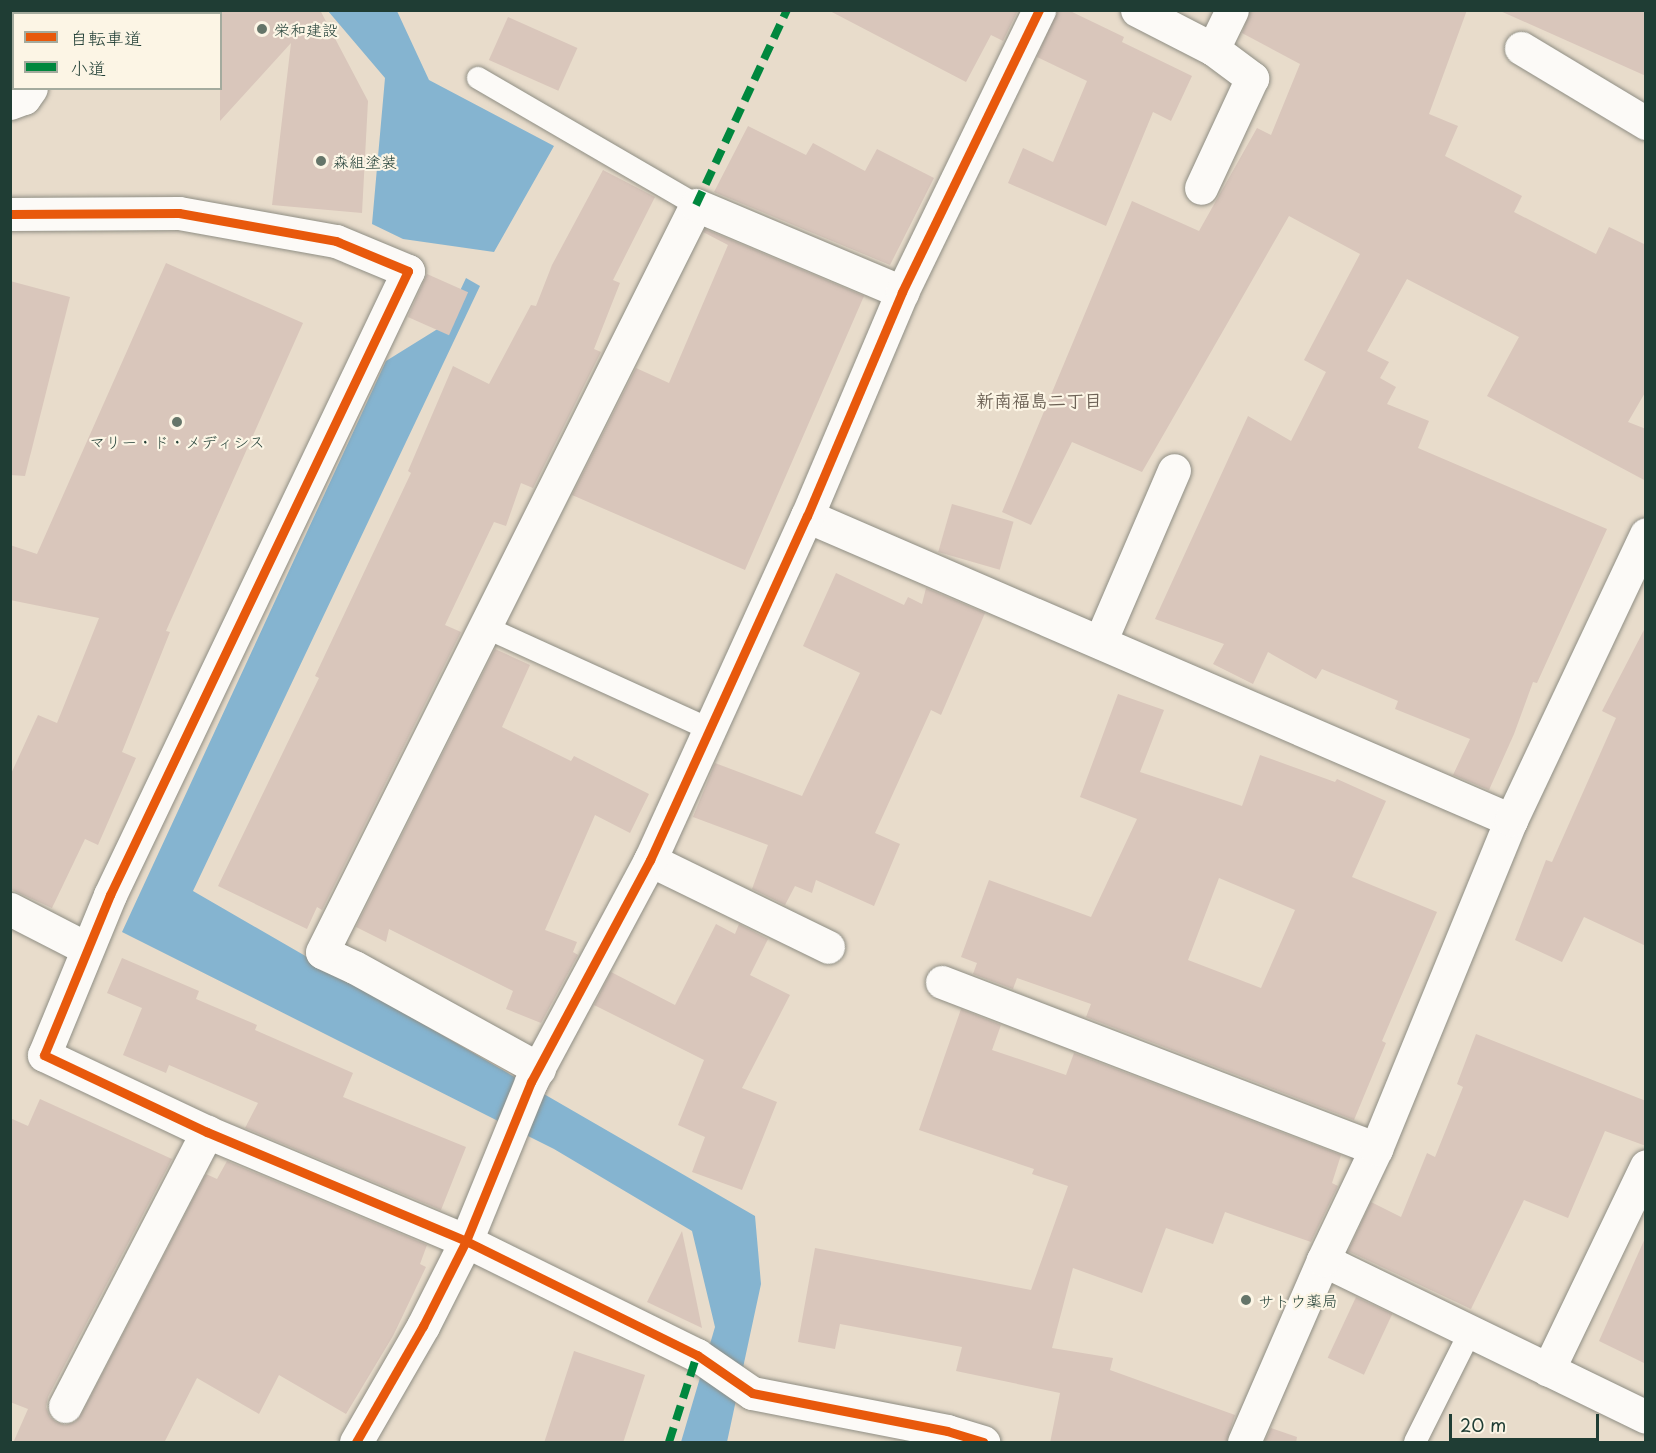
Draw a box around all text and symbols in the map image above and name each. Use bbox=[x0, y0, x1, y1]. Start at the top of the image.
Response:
legend bbox=[12, 12, 222, 90]
place label: 栄和建設 bbox=[274, 19, 338, 39]
marker: 栄和建設 bbox=[255, 22, 269, 36]
text: 自転車道 bbox=[70, 24, 142, 51]
text: 小道 bbox=[70, 54, 106, 81]
place label: 森組塗装 bbox=[333, 151, 397, 171]
marker: 森組塗装 bbox=[314, 154, 328, 168]
district label: 新南福島二丁目 bbox=[976, 389, 1102, 411]
marker: マリー・ド・メディシス bbox=[170, 415, 184, 429]
place label: マリー・ド・メディシス bbox=[89, 431, 265, 451]
place label: サトウ薬局 bbox=[1258, 1290, 1338, 1310]
marker: サトウ薬局 bbox=[1239, 1293, 1253, 1307]
scale bar bbox=[1452, 1402, 1602, 1440]
text: 20 m bbox=[1460, 1411, 1506, 1438]

